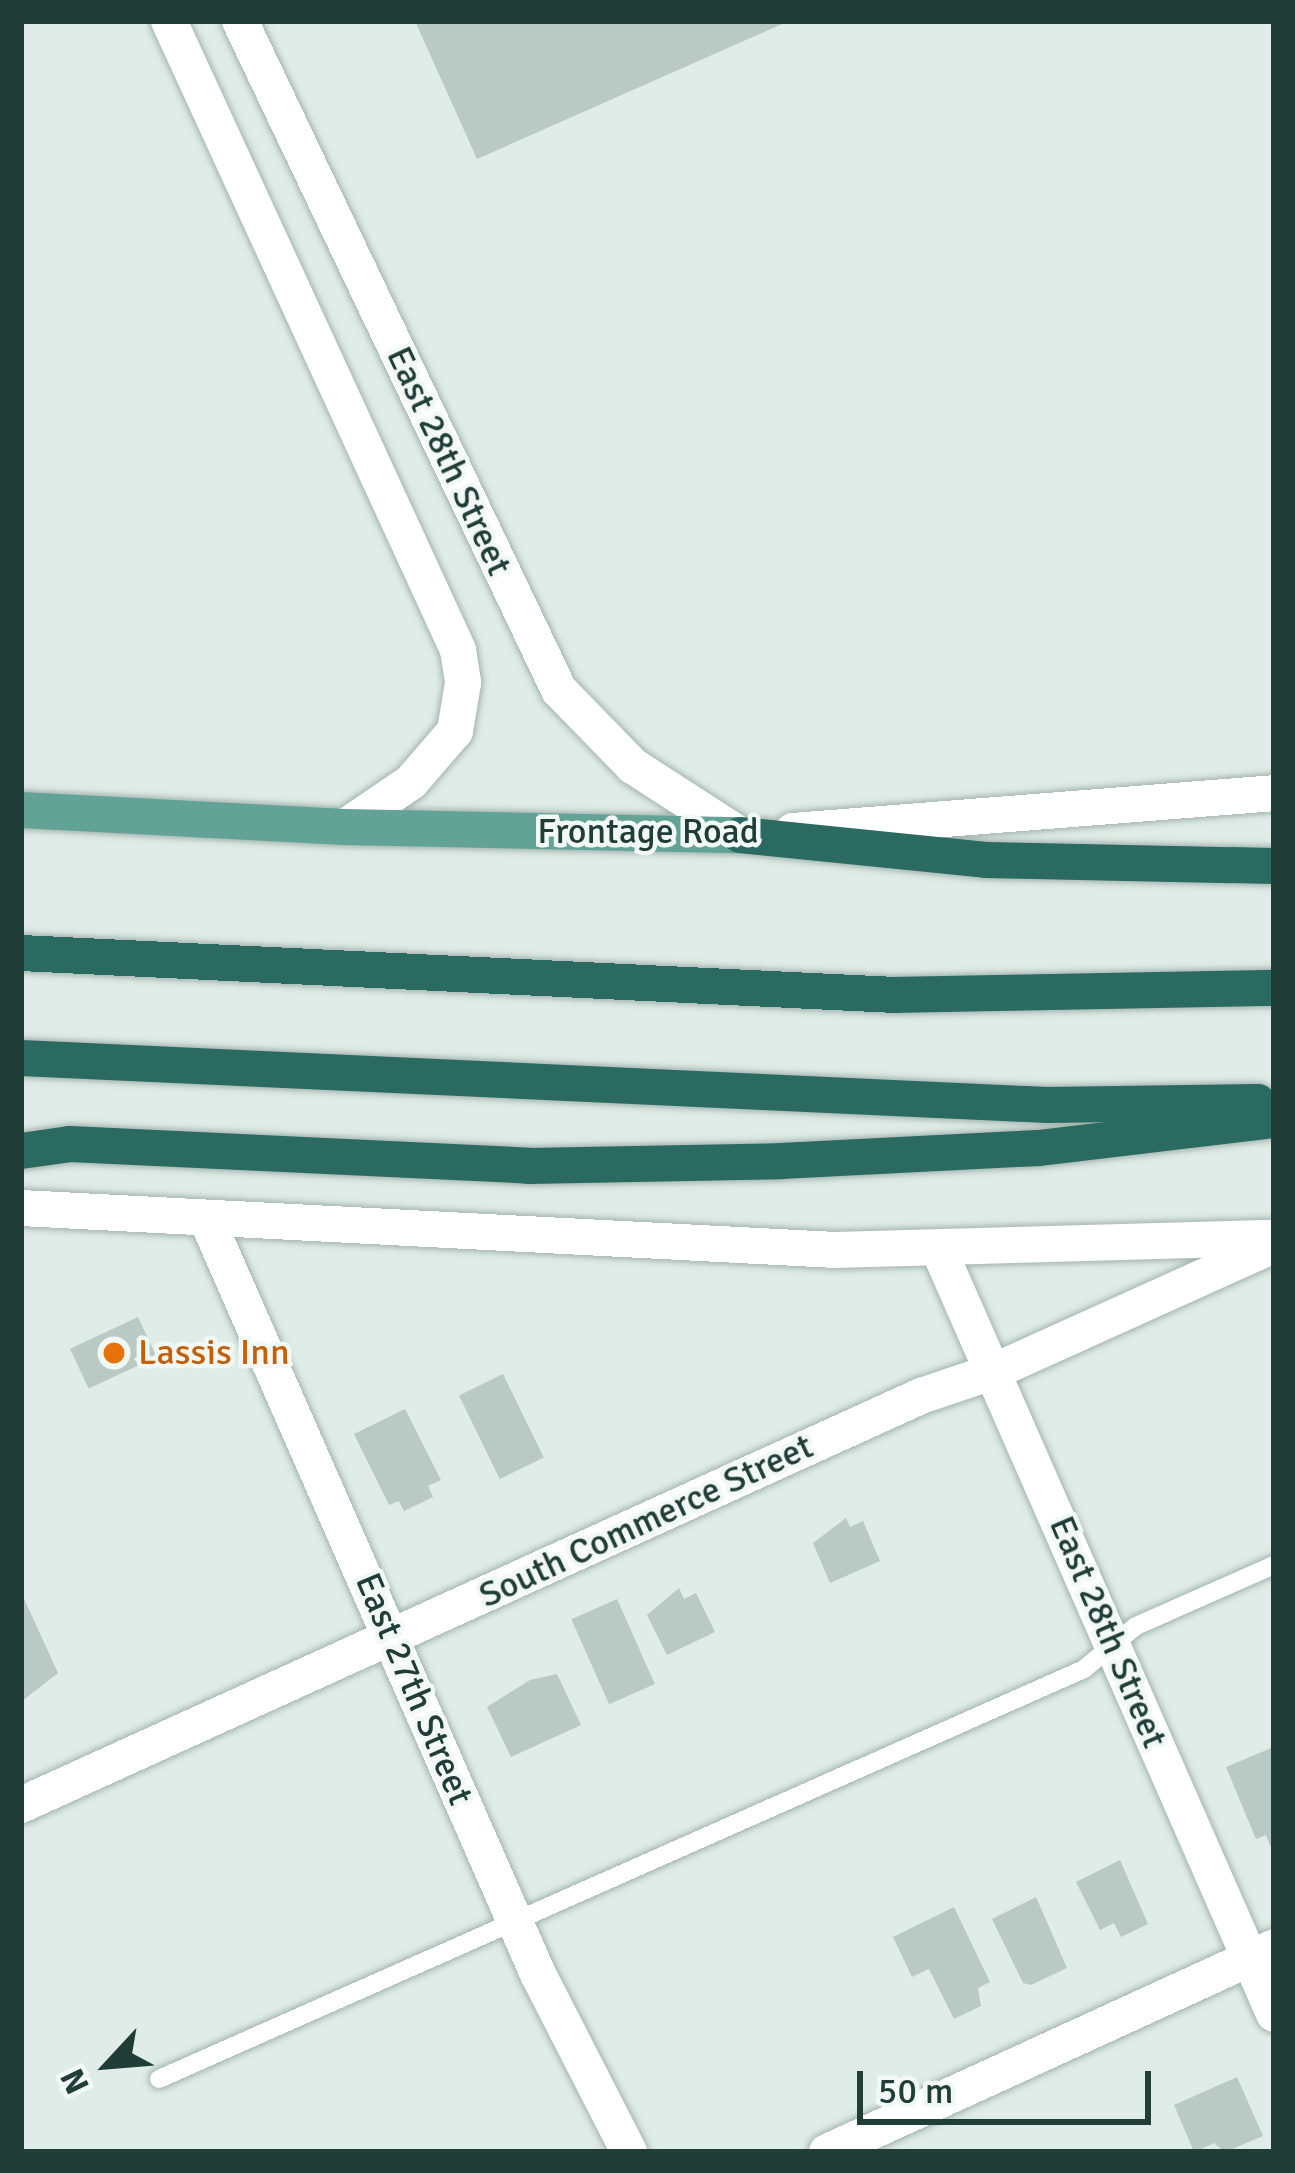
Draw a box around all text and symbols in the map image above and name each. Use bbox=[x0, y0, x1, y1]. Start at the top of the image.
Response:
street label: East 28th Street bbox=[377, 340, 521, 582]
street label: Frontage Road bbox=[537, 810, 759, 854]
place label: Lassis Inn bbox=[138, 1331, 290, 1375]
marker: Lassis Inn bbox=[101, 1340, 127, 1366]
street label: South Commerce Street bbox=[472, 1425, 820, 1617]
street label: East 28th Street bbox=[1040, 1510, 1176, 1754]
street label: East 27th Street bbox=[346, 1567, 482, 1811]
north arrow bbox=[48, 2005, 168, 2125]
scale bar bbox=[863, 2047, 1157, 2121]
text: N bbox=[52, 2062, 99, 2100]
text: 50 m bbox=[878, 2069, 954, 2114]

